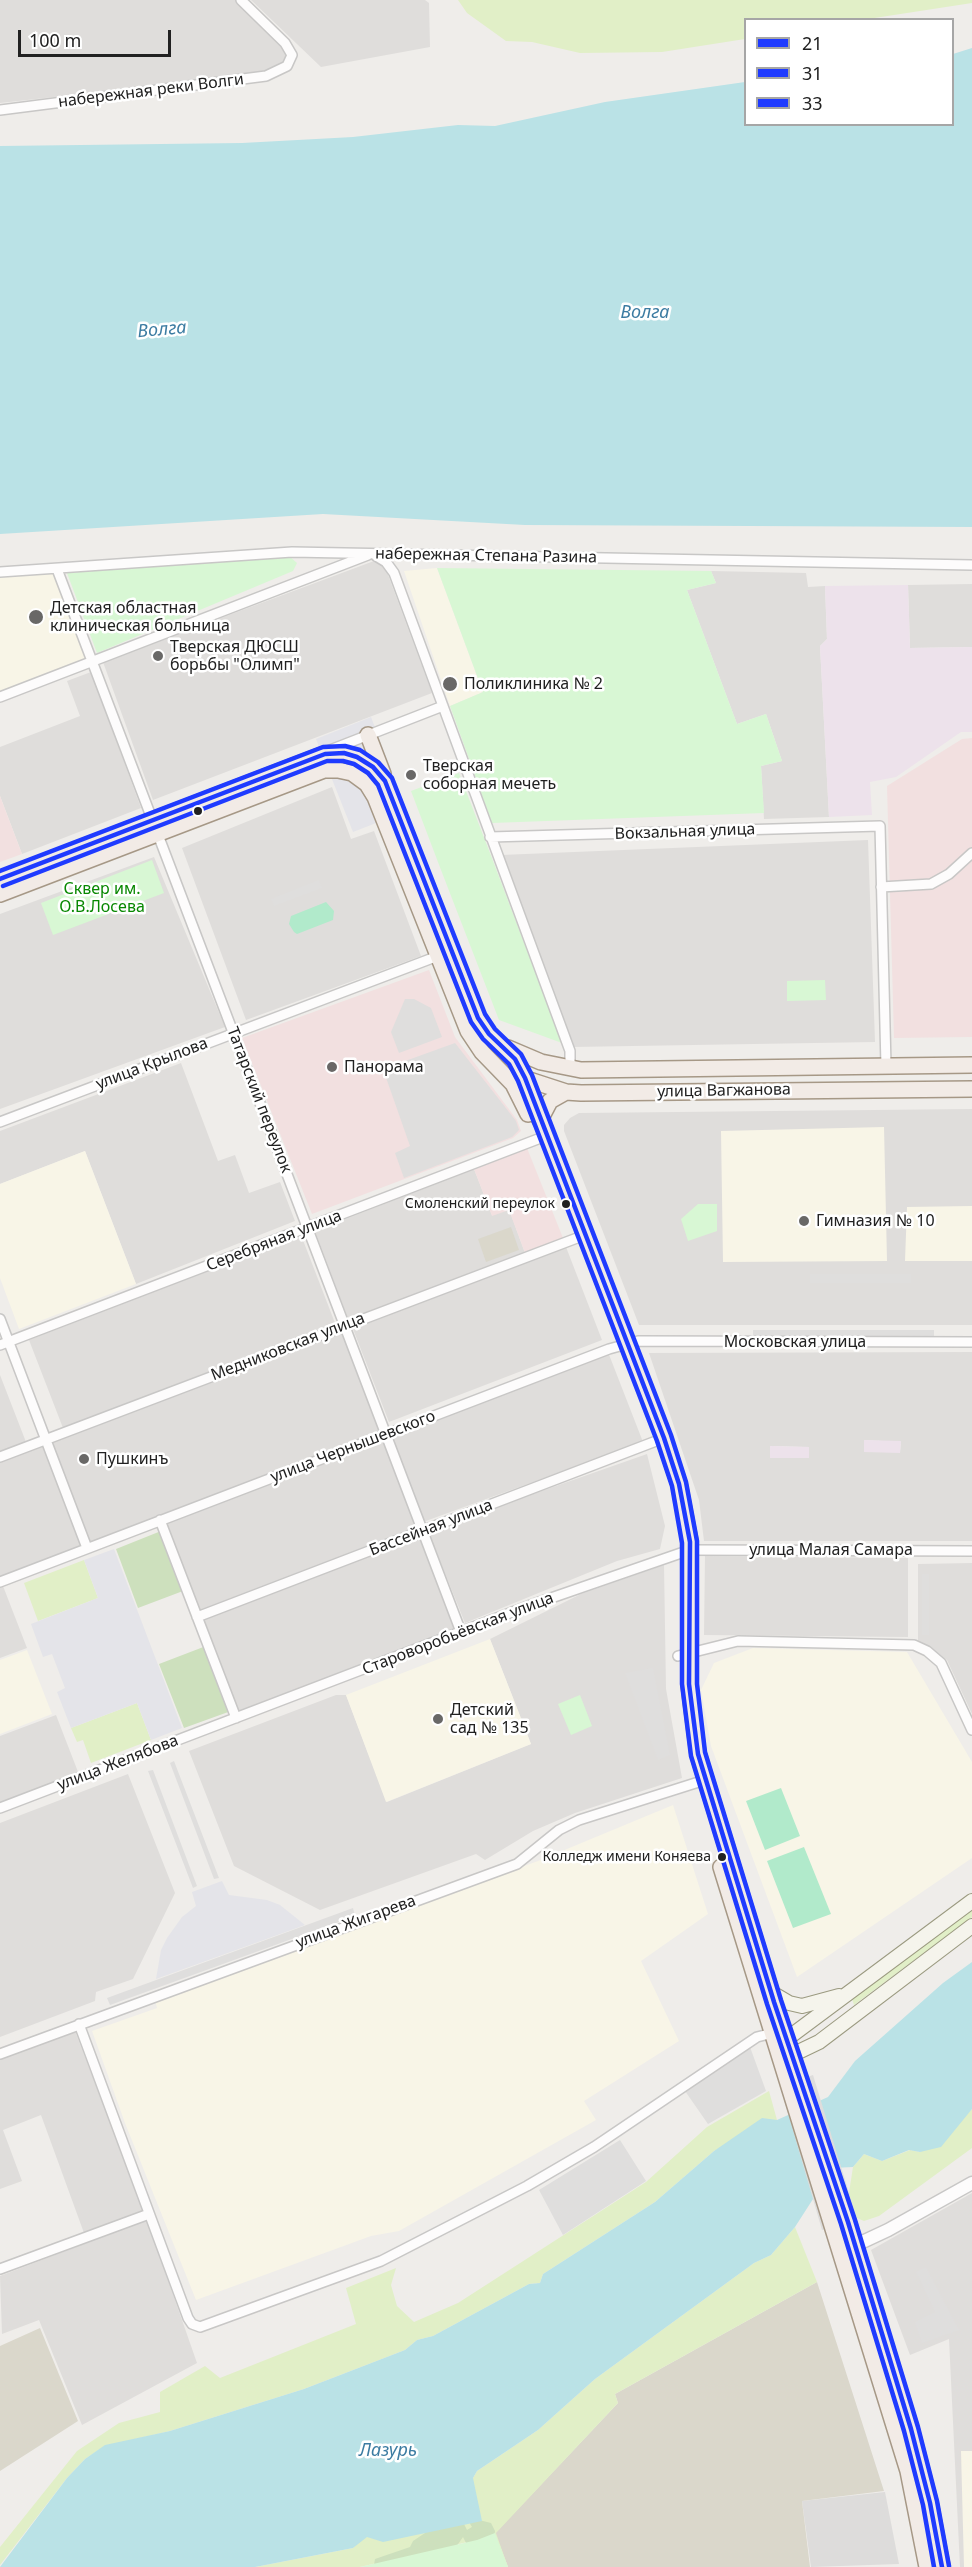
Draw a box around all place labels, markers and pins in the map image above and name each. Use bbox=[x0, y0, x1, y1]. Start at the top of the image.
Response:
place label: Детская областная клиническая больница bbox=[50, 598, 230, 636]
marker: Детская областная клиническая больница bbox=[27, 608, 45, 626]
place label: Тверская ДЮСШ борьбы "Олимп" bbox=[170, 637, 300, 675]
marker: Тверская ДЮСШ борьбы "Олимп" bbox=[151, 649, 165, 663]
place label: Поликлиника № 2 bbox=[464, 674, 603, 694]
marker: Поликлиника № 2 bbox=[441, 675, 459, 693]
place label: Тверская соборная мечеть bbox=[423, 756, 556, 794]
marker: Тверская соборная мечеть bbox=[404, 768, 418, 782]
unlabelled marker bbox=[192, 805, 204, 817]
place label: Панорама bbox=[344, 1057, 424, 1077]
marker: Панорама bbox=[325, 1060, 339, 1074]
place label: Смоленский переулок bbox=[405, 1196, 555, 1212]
marker: Смоленский переулок bbox=[560, 1198, 572, 1210]
place label: Гимназия № 10 bbox=[816, 1211, 935, 1231]
marker: Гимназия № 10 bbox=[797, 1214, 811, 1228]
place label: Пушкинъ bbox=[96, 1449, 168, 1469]
marker: Пушкинъ bbox=[77, 1452, 91, 1466]
place label: Детский сад № 135 bbox=[450, 1700, 529, 1738]
marker: Детский сад № 135 bbox=[431, 1712, 445, 1726]
place label: Колледж имени Коняева bbox=[542, 1849, 711, 1865]
marker: Колледж имени Коняева bbox=[716, 1851, 728, 1863]

